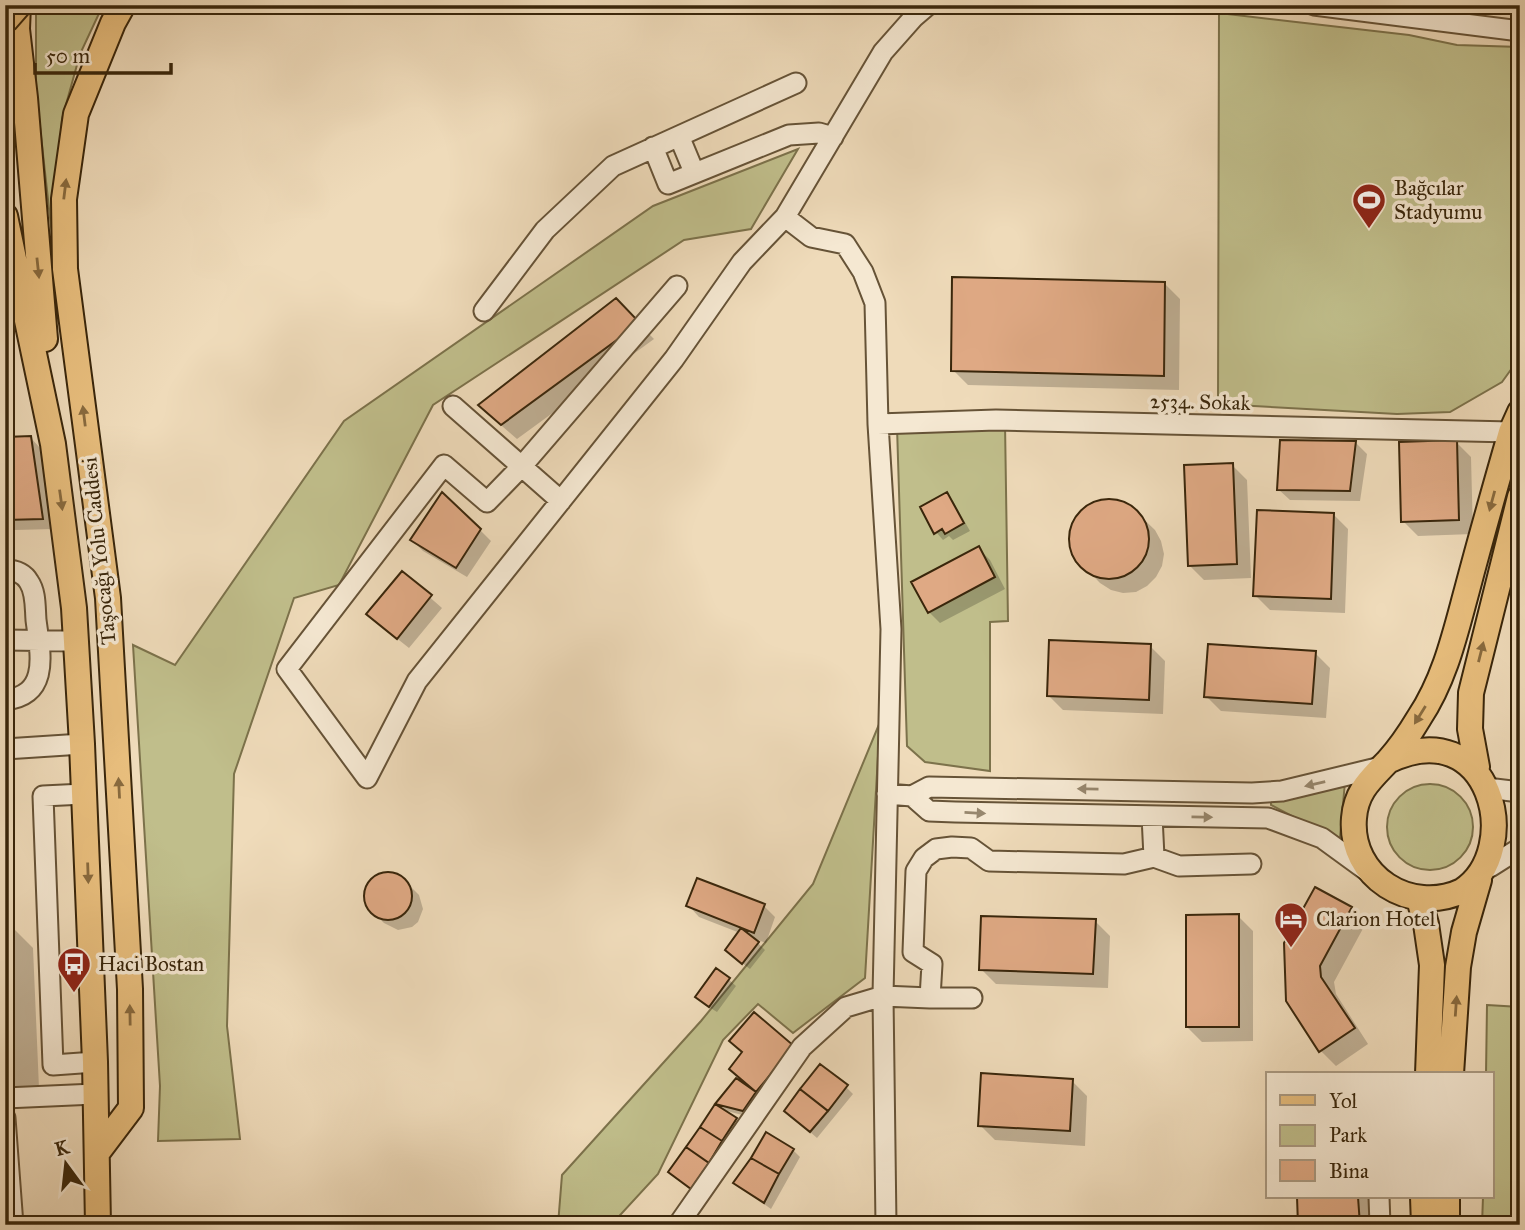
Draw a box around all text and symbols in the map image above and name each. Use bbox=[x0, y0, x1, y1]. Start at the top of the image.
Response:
scale bar bbox=[35, 32, 172, 76]
text: 50 m bbox=[46, 43, 91, 69]
place label: Bağcılar Stadyumu bbox=[1394, 175, 1483, 225]
one-way arrow bbox=[60, 178, 71, 200]
sports icon: Bağcılar Stadyumu bbox=[1350, 181, 1388, 230]
one-way arrow bbox=[33, 258, 44, 280]
street label: 2534. Sokak bbox=[1150, 388, 1251, 416]
one-way arrow bbox=[78, 405, 89, 427]
street label: Taşocağı Yolu Caddesi bbox=[76, 456, 122, 646]
one-way arrow bbox=[55, 489, 66, 511]
one-way arrow bbox=[1486, 490, 1496, 511]
one-way arrow bbox=[1476, 640, 1487, 662]
one-way arrow bbox=[1414, 706, 1427, 725]
one-way arrow bbox=[113, 777, 124, 799]
one-way arrow bbox=[1303, 778, 1325, 789]
one-way arrow bbox=[1077, 783, 1099, 795]
one-way arrow bbox=[964, 808, 986, 819]
one-way arrow bbox=[1192, 811, 1214, 823]
one-way arrow bbox=[82, 862, 93, 884]
hotel icon: Clarion Hotel bbox=[1272, 900, 1310, 949]
place label: Clarion Hotel bbox=[1316, 906, 1436, 932]
bus stop icon: Haci Bostan bbox=[55, 945, 93, 994]
place label: Haci Bostan bbox=[98, 951, 204, 977]
one-way arrow bbox=[1450, 995, 1461, 1017]
one-way arrow bbox=[124, 1004, 136, 1026]
legend bbox=[1266, 1072, 1494, 1198]
text: Yol bbox=[1329, 1088, 1358, 1114]
text: Park bbox=[1329, 1122, 1367, 1148]
north arrow bbox=[32, 1128, 102, 1198]
text: K bbox=[52, 1135, 73, 1161]
text: Bina bbox=[1329, 1158, 1369, 1184]

